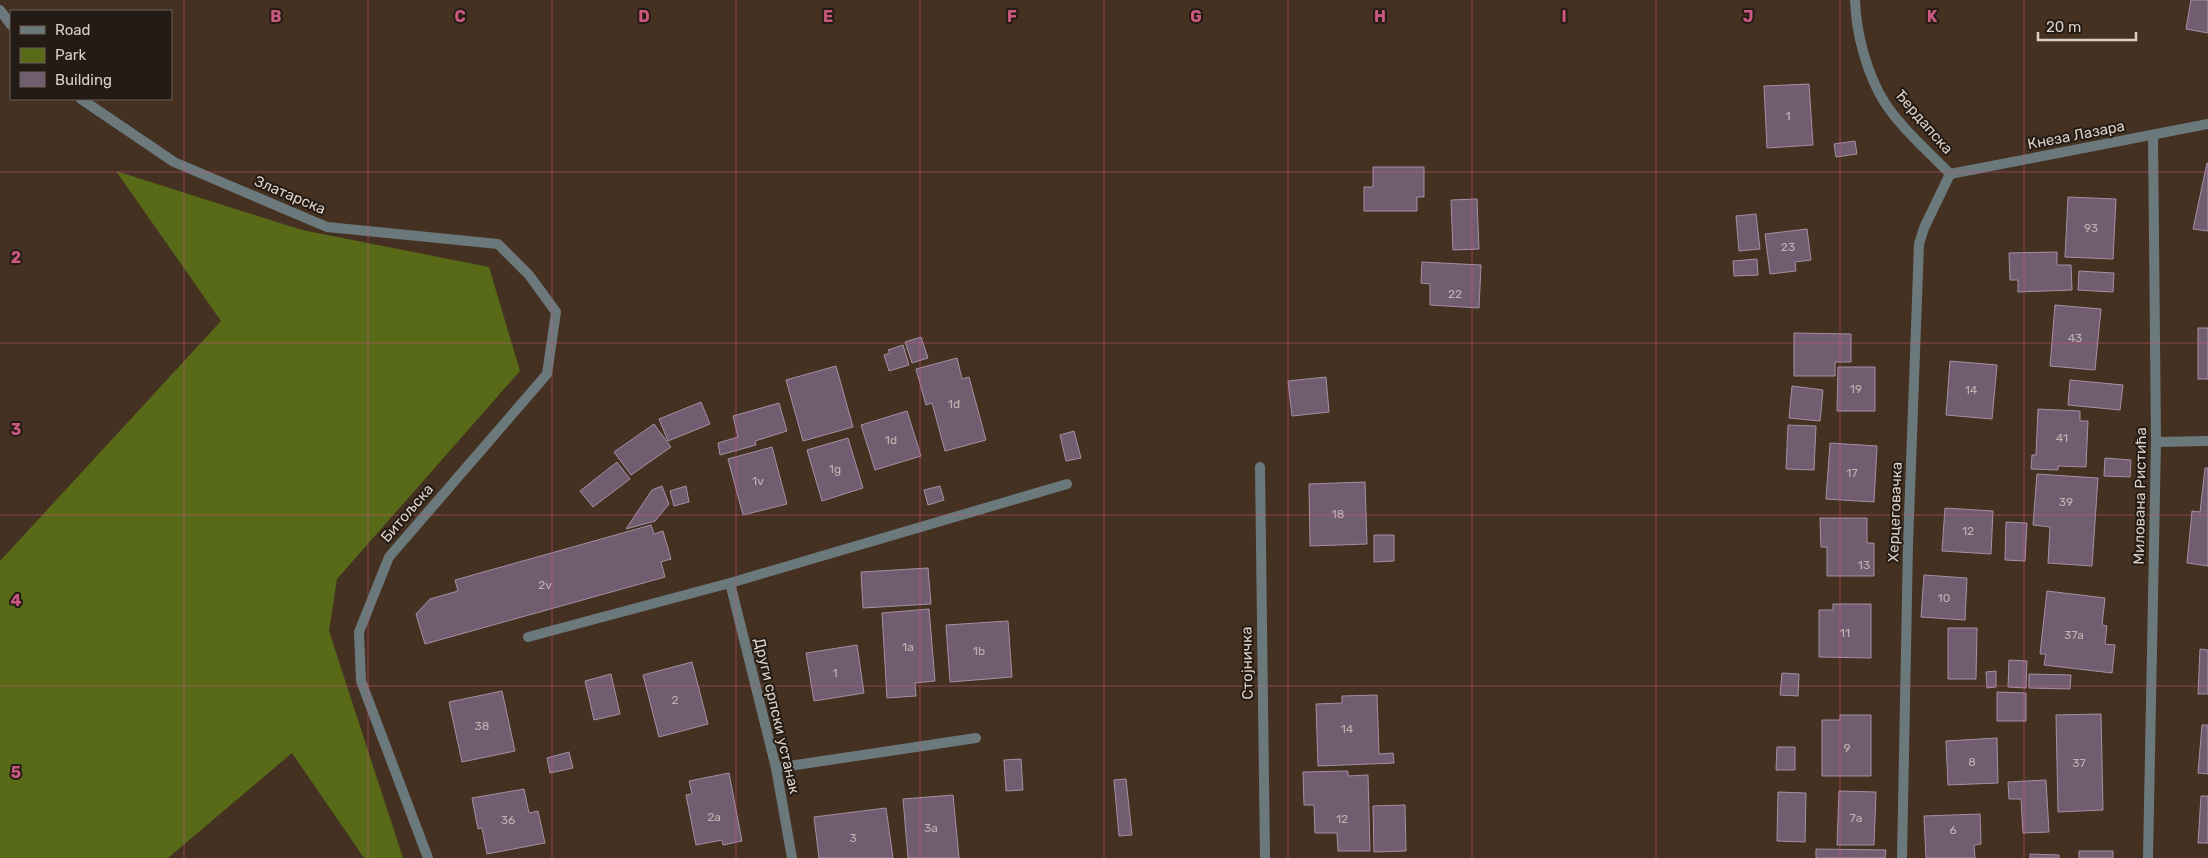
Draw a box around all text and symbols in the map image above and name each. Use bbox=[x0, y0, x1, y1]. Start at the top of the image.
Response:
text: B bbox=[270, 7, 282, 26]
text: C bbox=[454, 7, 466, 26]
text: D bbox=[638, 7, 650, 26]
text: E bbox=[823, 7, 833, 26]
text: F bbox=[1007, 7, 1017, 26]
text: G bbox=[1190, 7, 1202, 26]
text: H bbox=[1374, 7, 1386, 26]
text: I bbox=[1561, 7, 1567, 26]
text: J bbox=[1743, 7, 1753, 26]
text: K bbox=[1927, 7, 1938, 26]
legend bbox=[10, 10, 172, 100]
scale bar bbox=[2038, 10, 2136, 42]
text: 20 m bbox=[2046, 18, 2081, 36]
text: Road bbox=[55, 21, 91, 39]
text: Park bbox=[55, 46, 86, 64]
text: Building bbox=[55, 71, 112, 89]
street label: Ђердапска bbox=[1891, 86, 1957, 158]
house number: 1 bbox=[1785, 109, 1791, 123]
street label: Кнеза Лазара bbox=[2026, 117, 2126, 153]
street label: Златарска bbox=[252, 172, 328, 218]
house number: 93 bbox=[2084, 221, 2098, 235]
house number: 23 bbox=[1781, 240, 1795, 254]
text: 2 bbox=[11, 248, 21, 267]
house number: 22 bbox=[1448, 287, 1462, 301]
house number: 43 bbox=[2068, 331, 2082, 345]
house number: 19 bbox=[1850, 382, 1862, 396]
house number: 14 bbox=[1965, 383, 1978, 397]
house number: 1đ bbox=[948, 397, 961, 411]
text: 3 bbox=[11, 420, 21, 439]
street label: Милована Ристића bbox=[2130, 427, 2150, 565]
house number: 41 bbox=[2056, 431, 2068, 445]
house number: 1d bbox=[885, 433, 897, 447]
street label: Херцеговачка bbox=[1884, 461, 1906, 563]
house number: 1g bbox=[829, 462, 841, 476]
house number: 17 bbox=[1846, 466, 1858, 480]
house number: 1v bbox=[752, 474, 764, 488]
street label: Битољска bbox=[377, 480, 437, 546]
house number: 39 bbox=[2059, 495, 2073, 509]
house number: 18 bbox=[1332, 507, 1344, 521]
house number: 12 bbox=[1962, 524, 1974, 538]
house number: 13 bbox=[1858, 558, 1870, 572]
house number: 2v bbox=[538, 578, 552, 592]
text: 4 bbox=[11, 591, 22, 610]
house number: 10 bbox=[1938, 591, 1950, 605]
street label: Стојничка bbox=[1237, 626, 1257, 700]
house number: 11 bbox=[1840, 626, 1850, 640]
house number: 37a bbox=[2064, 628, 2084, 642]
street label: Други српски устанак bbox=[750, 636, 804, 796]
house number: 1a bbox=[902, 640, 914, 654]
house number: 1b bbox=[973, 644, 985, 658]
house number: 1 bbox=[832, 666, 838, 680]
house number: 2 bbox=[671, 693, 679, 707]
house number: 38 bbox=[475, 719, 489, 733]
house number: 14 bbox=[1341, 722, 1354, 736]
house number: 9 bbox=[1843, 741, 1851, 755]
house number: 8 bbox=[1968, 755, 1976, 769]
house number: 37 bbox=[2072, 756, 2086, 770]
text: 5 bbox=[11, 763, 21, 782]
house number: 2a bbox=[707, 810, 721, 824]
house number: 7a bbox=[1850, 811, 1862, 825]
house number: 12 bbox=[1336, 812, 1348, 826]
house number: 36 bbox=[501, 813, 515, 827]
house number: 3a bbox=[924, 821, 938, 835]
house number: 6 bbox=[1949, 823, 1957, 837]
house number: 3 bbox=[849, 831, 857, 845]

